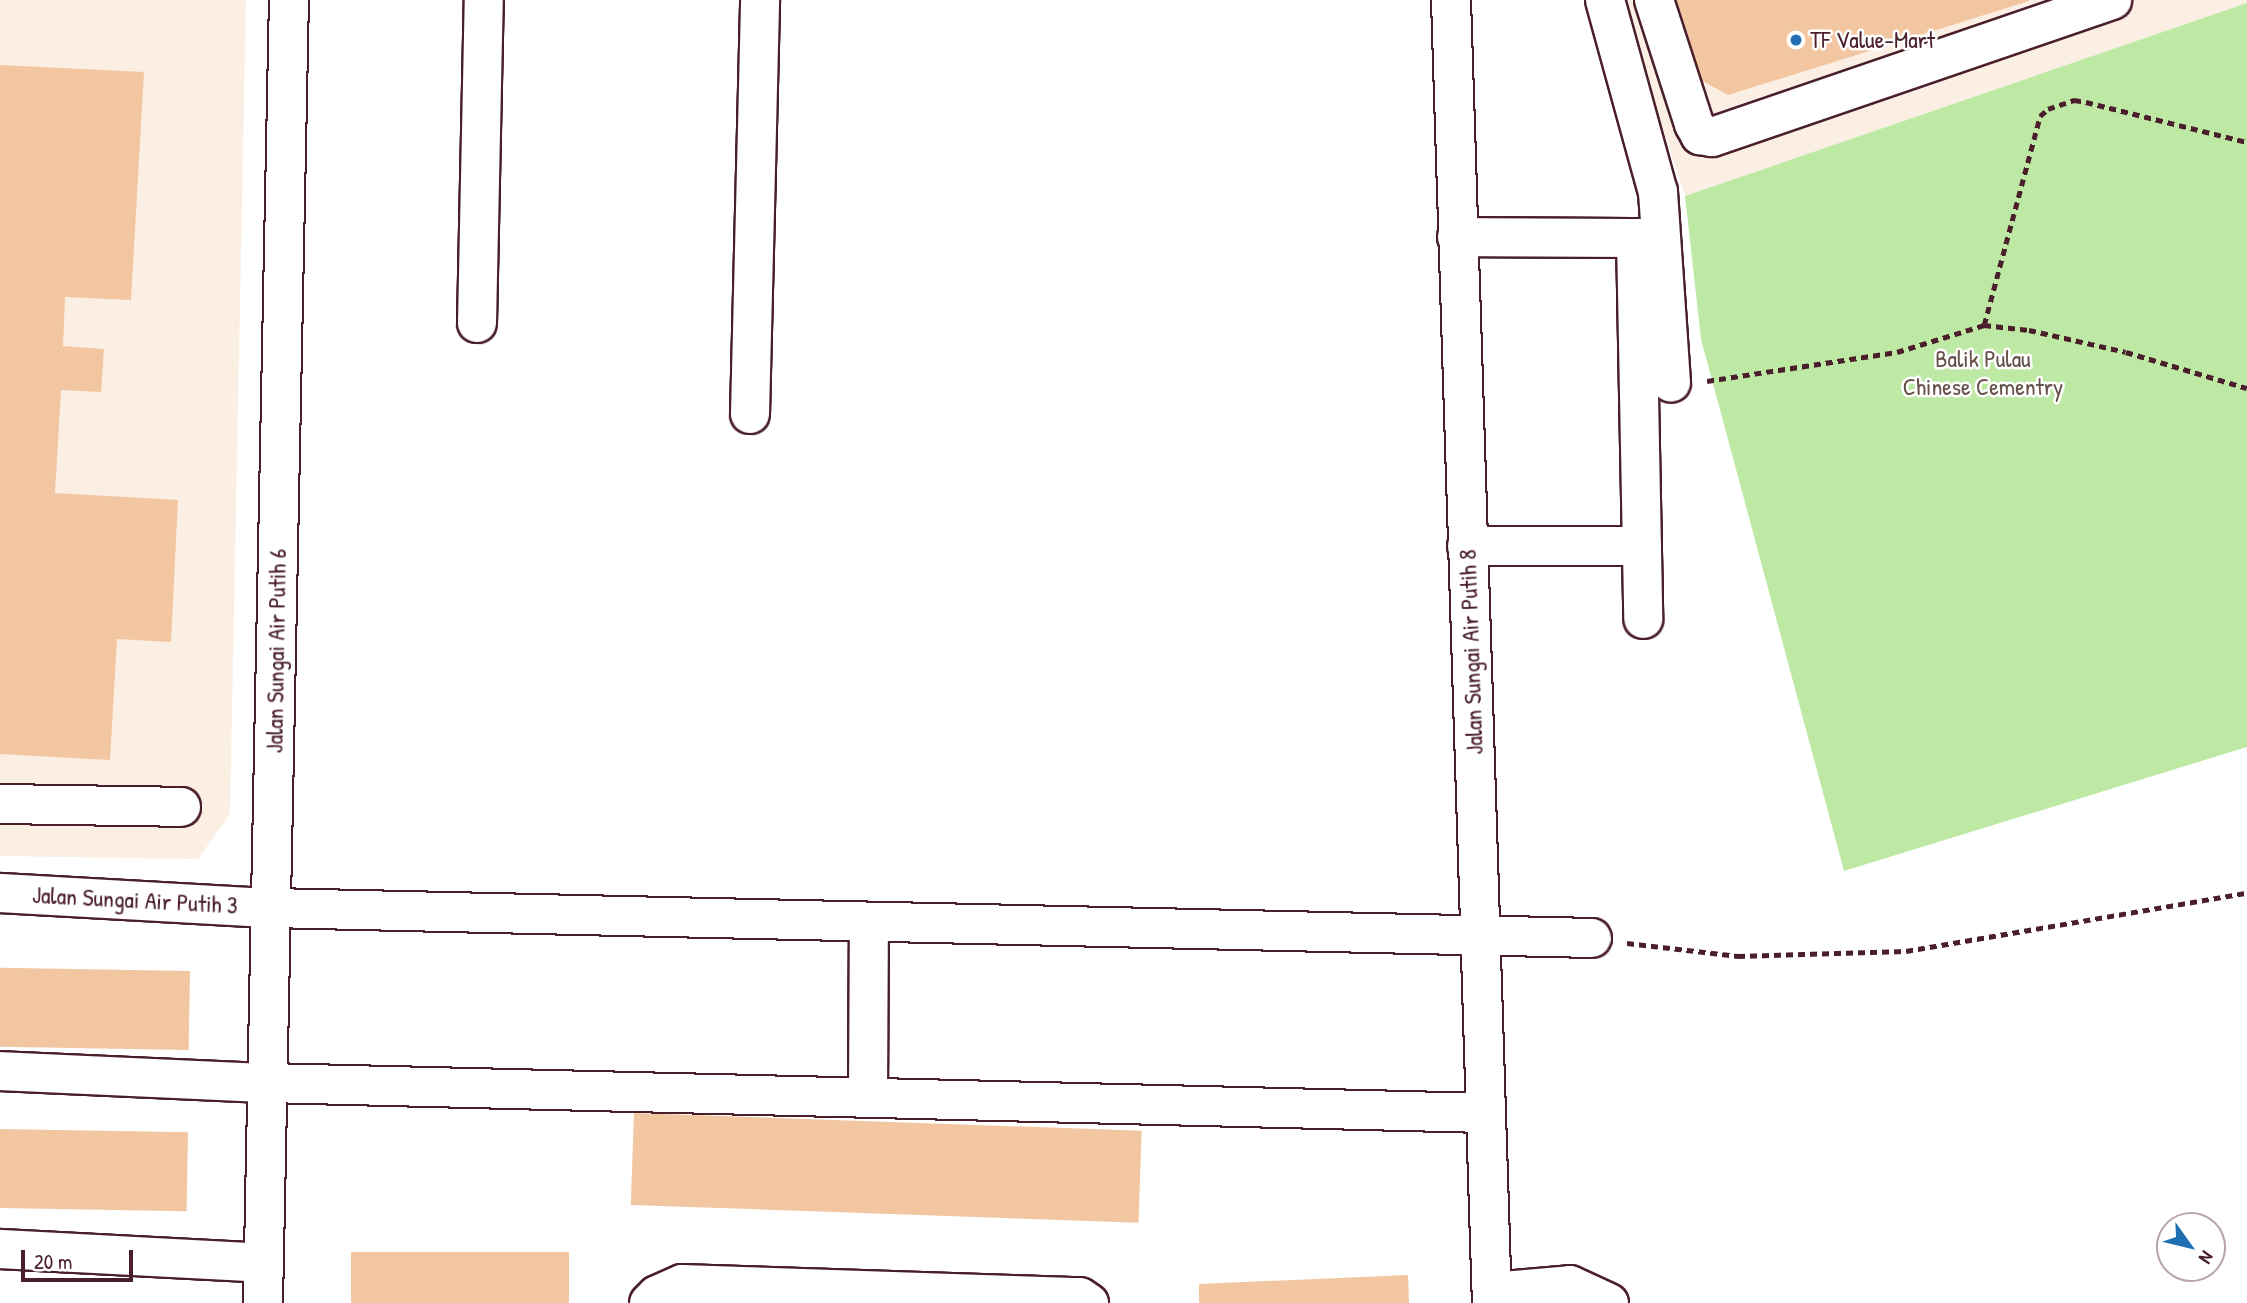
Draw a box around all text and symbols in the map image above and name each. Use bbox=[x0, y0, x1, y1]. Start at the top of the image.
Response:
place label: TF Value-Mart bbox=[1810, 26, 1935, 54]
marker: TF Value-Mart bbox=[1788, 32, 1804, 48]
park label: Balik Pulau Chinese Cementry bbox=[1903, 345, 2063, 401]
street label: Jalan Sungai Air Putih 6 bbox=[260, 548, 292, 754]
street label: Jalan Sungai Air Putih 8 bbox=[1453, 549, 1489, 755]
street label: Jalan Sungai Air Putih 3 bbox=[31, 880, 239, 920]
north arrow bbox=[2156, 1212, 2226, 1282]
scale bar bbox=[24, 1236, 136, 1280]
text: N bbox=[2193, 1246, 2220, 1269]
text: 20 m bbox=[34, 1247, 72, 1276]

